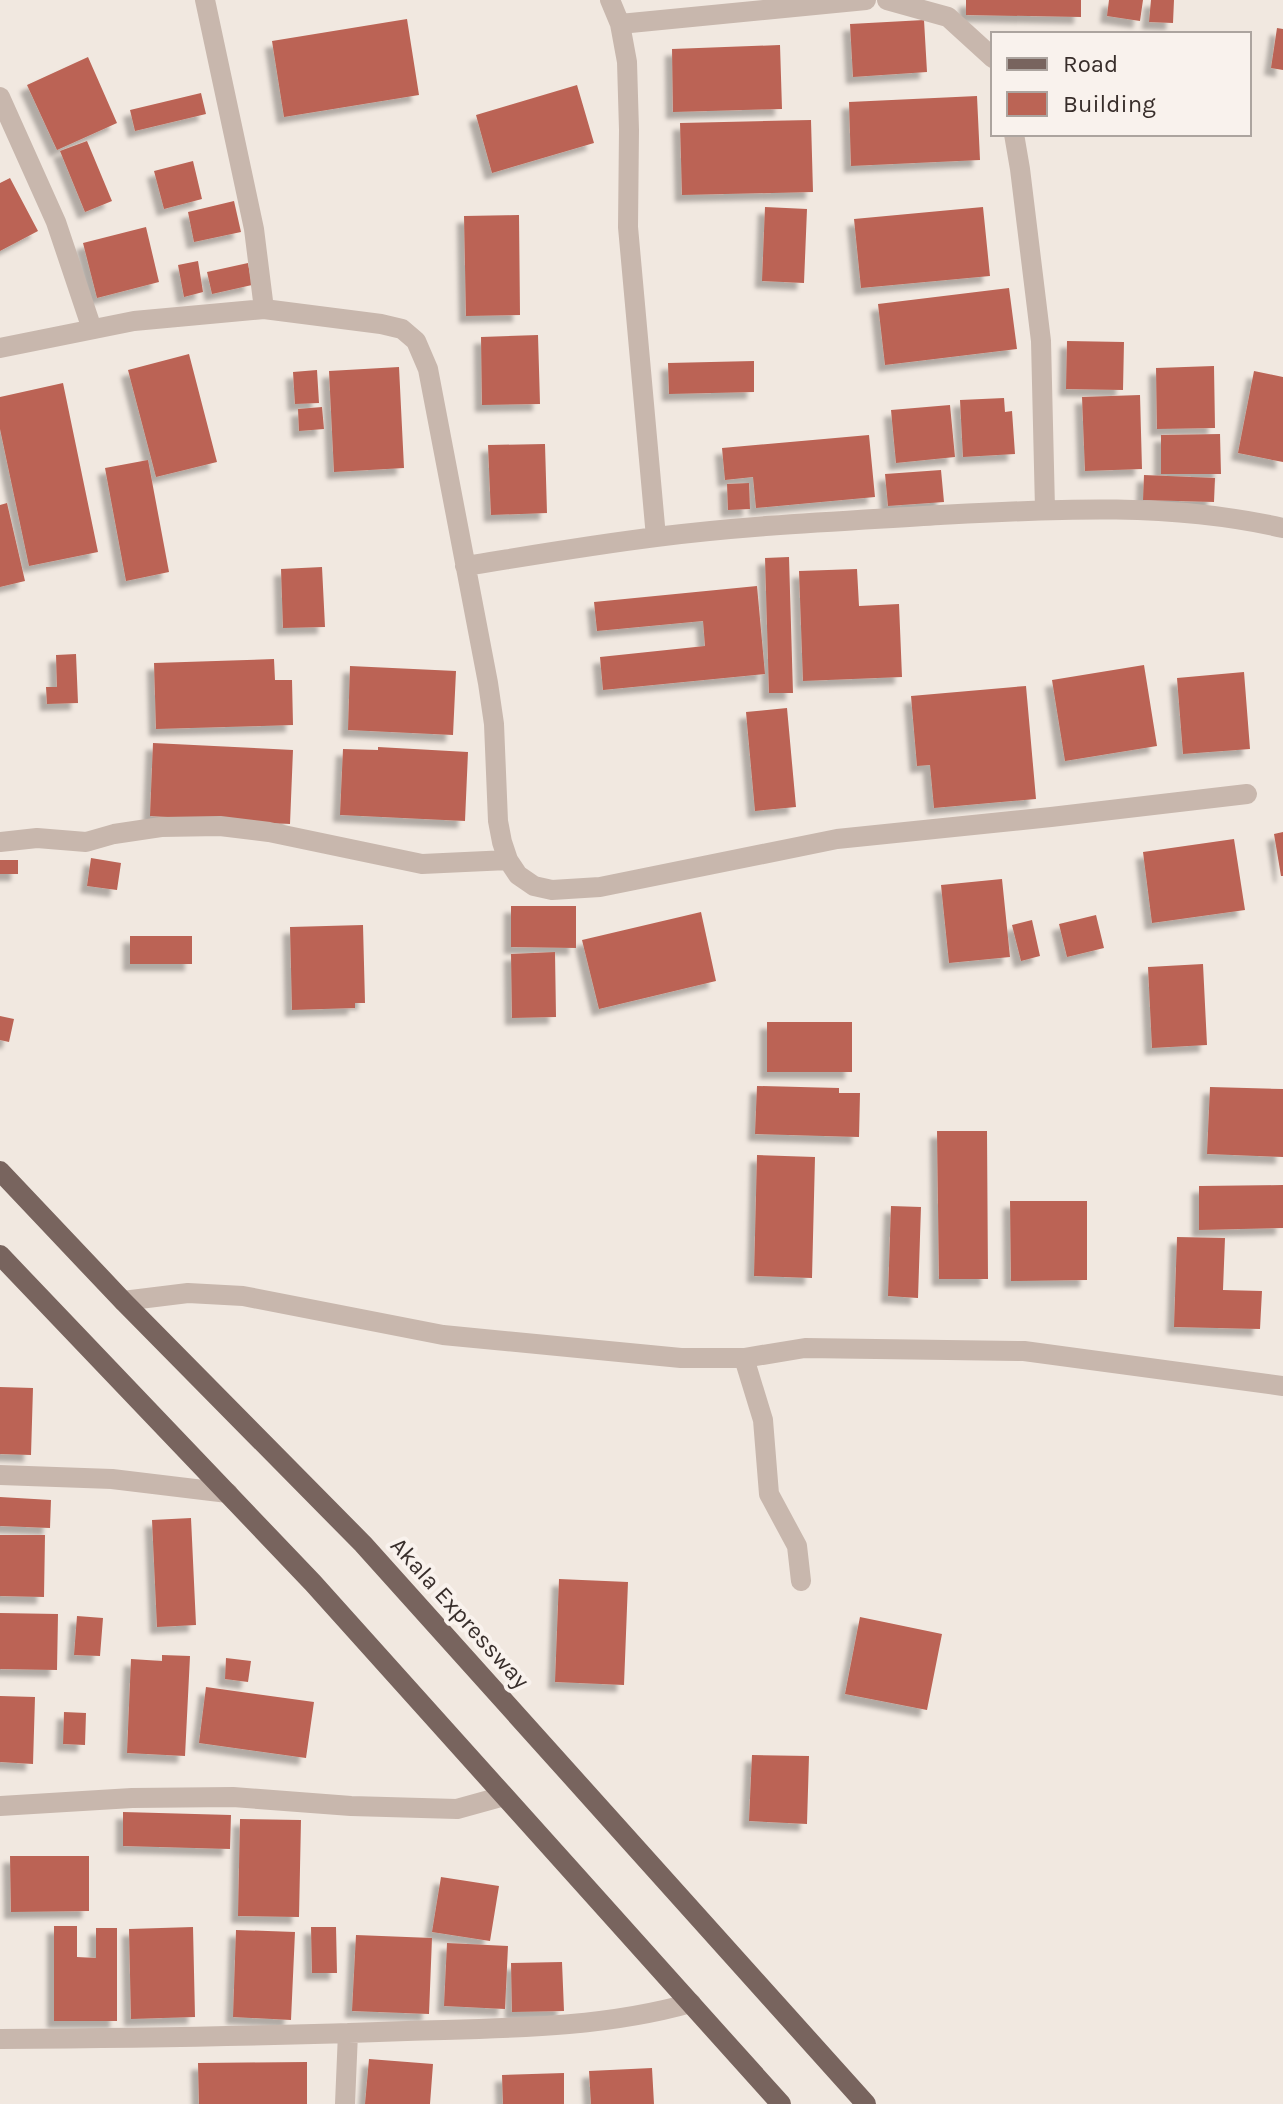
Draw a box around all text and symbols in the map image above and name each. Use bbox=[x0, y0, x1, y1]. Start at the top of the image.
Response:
legend bbox=[991, 32, 1251, 136]
text: Road bbox=[1063, 50, 1118, 78]
text: Building bbox=[1063, 90, 1156, 118]
street label: Akala Expressway bbox=[385, 1532, 535, 1694]

